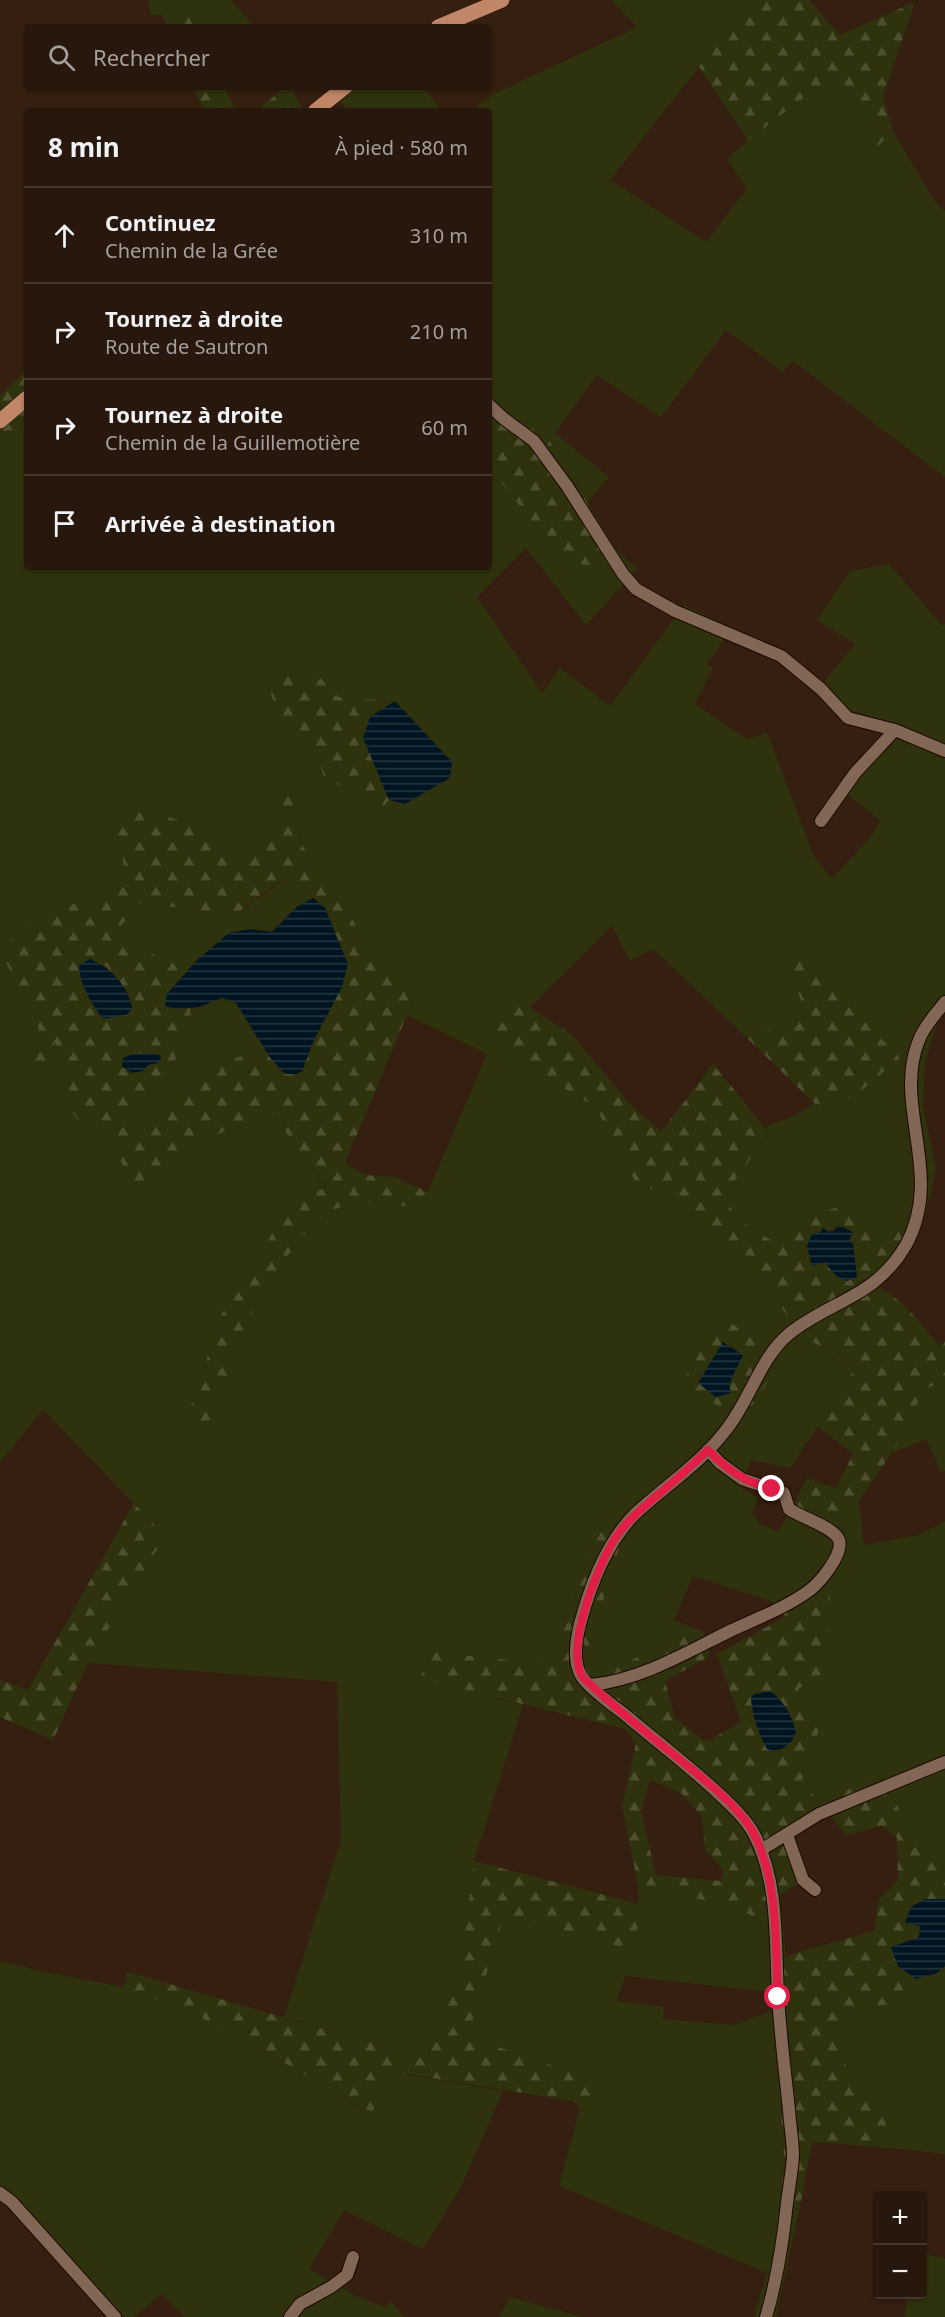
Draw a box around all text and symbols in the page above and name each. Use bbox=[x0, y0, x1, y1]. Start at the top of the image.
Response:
search box bbox=[24, 24, 492, 90]
icon: search bbox=[45, 41, 78, 74]
text: Rechercher bbox=[93, 42, 210, 72]
text: 8 min bbox=[48, 129, 120, 165]
text: À pied · 580 m bbox=[335, 134, 468, 161]
text: Continuez bbox=[105, 207, 216, 237]
icon: ahead bbox=[48, 219, 81, 252]
text: 310 m bbox=[410, 222, 468, 249]
text: Chemin de la Grée bbox=[105, 237, 278, 264]
text: Tournez à droite bbox=[105, 303, 283, 333]
icon: right bbox=[48, 315, 81, 348]
text: 210 m bbox=[410, 318, 468, 345]
text: Route de Sautron bbox=[105, 333, 268, 360]
text: Tournez à droite bbox=[105, 399, 283, 429]
icon: right bbox=[48, 411, 81, 444]
text: 60 m bbox=[421, 414, 468, 441]
text: Chemin de la Guillemotière bbox=[105, 429, 360, 456]
icon: arrive bbox=[48, 507, 81, 540]
text: Arrivée à destination bbox=[105, 508, 336, 538]
route end bbox=[758, 1475, 784, 1501]
route start bbox=[764, 1983, 790, 2009]
map controls bbox=[873, 2191, 927, 2299]
button: + bbox=[873, 2191, 927, 2245]
button: − bbox=[873, 2245, 927, 2299]

